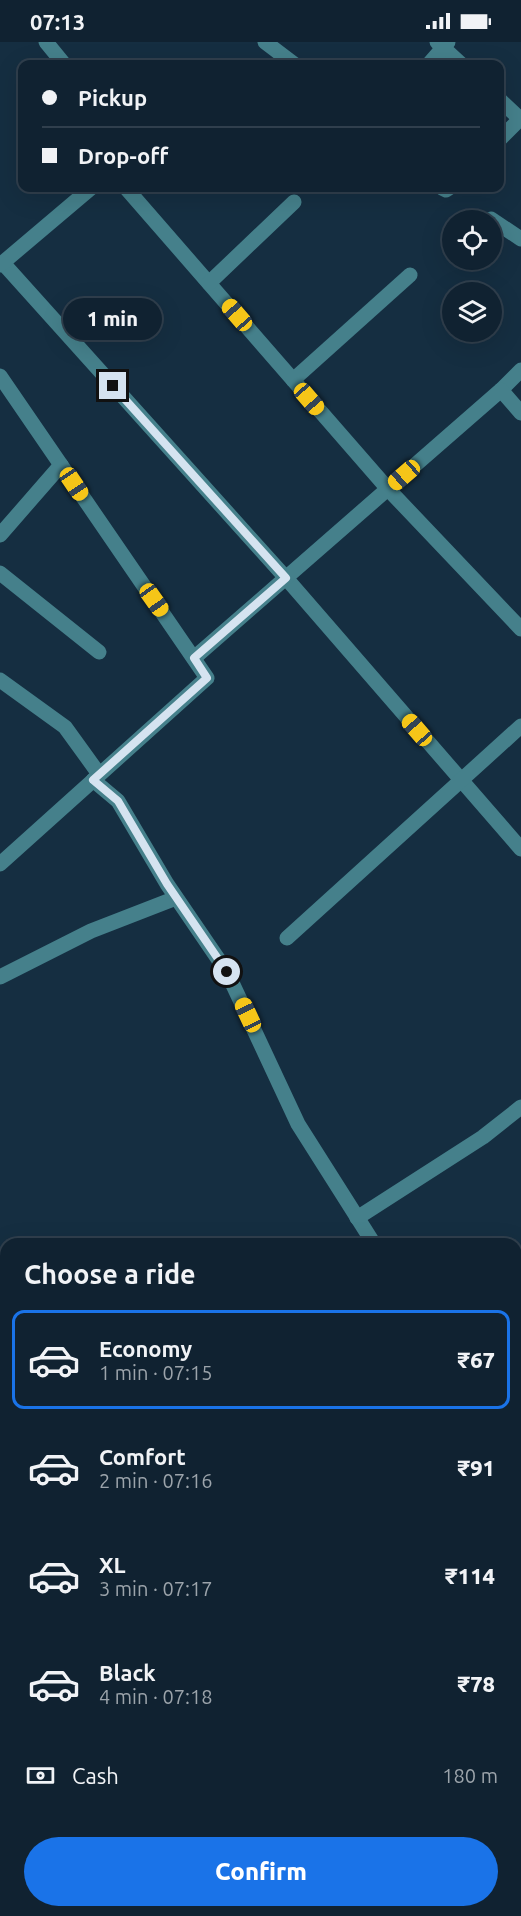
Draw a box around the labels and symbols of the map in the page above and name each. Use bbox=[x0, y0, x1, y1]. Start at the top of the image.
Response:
car bbox=[218, 296, 256, 334]
callout: 1 min bbox=[63, 299, 162, 341]
route end bbox=[99, 372, 126, 399]
car bbox=[290, 380, 328, 418]
car bbox=[385, 456, 423, 494]
car bbox=[56, 464, 92, 504]
car bbox=[136, 580, 172, 620]
car bbox=[398, 711, 436, 749]
route start bbox=[213, 958, 240, 985]
car bbox=[232, 995, 264, 1035]

